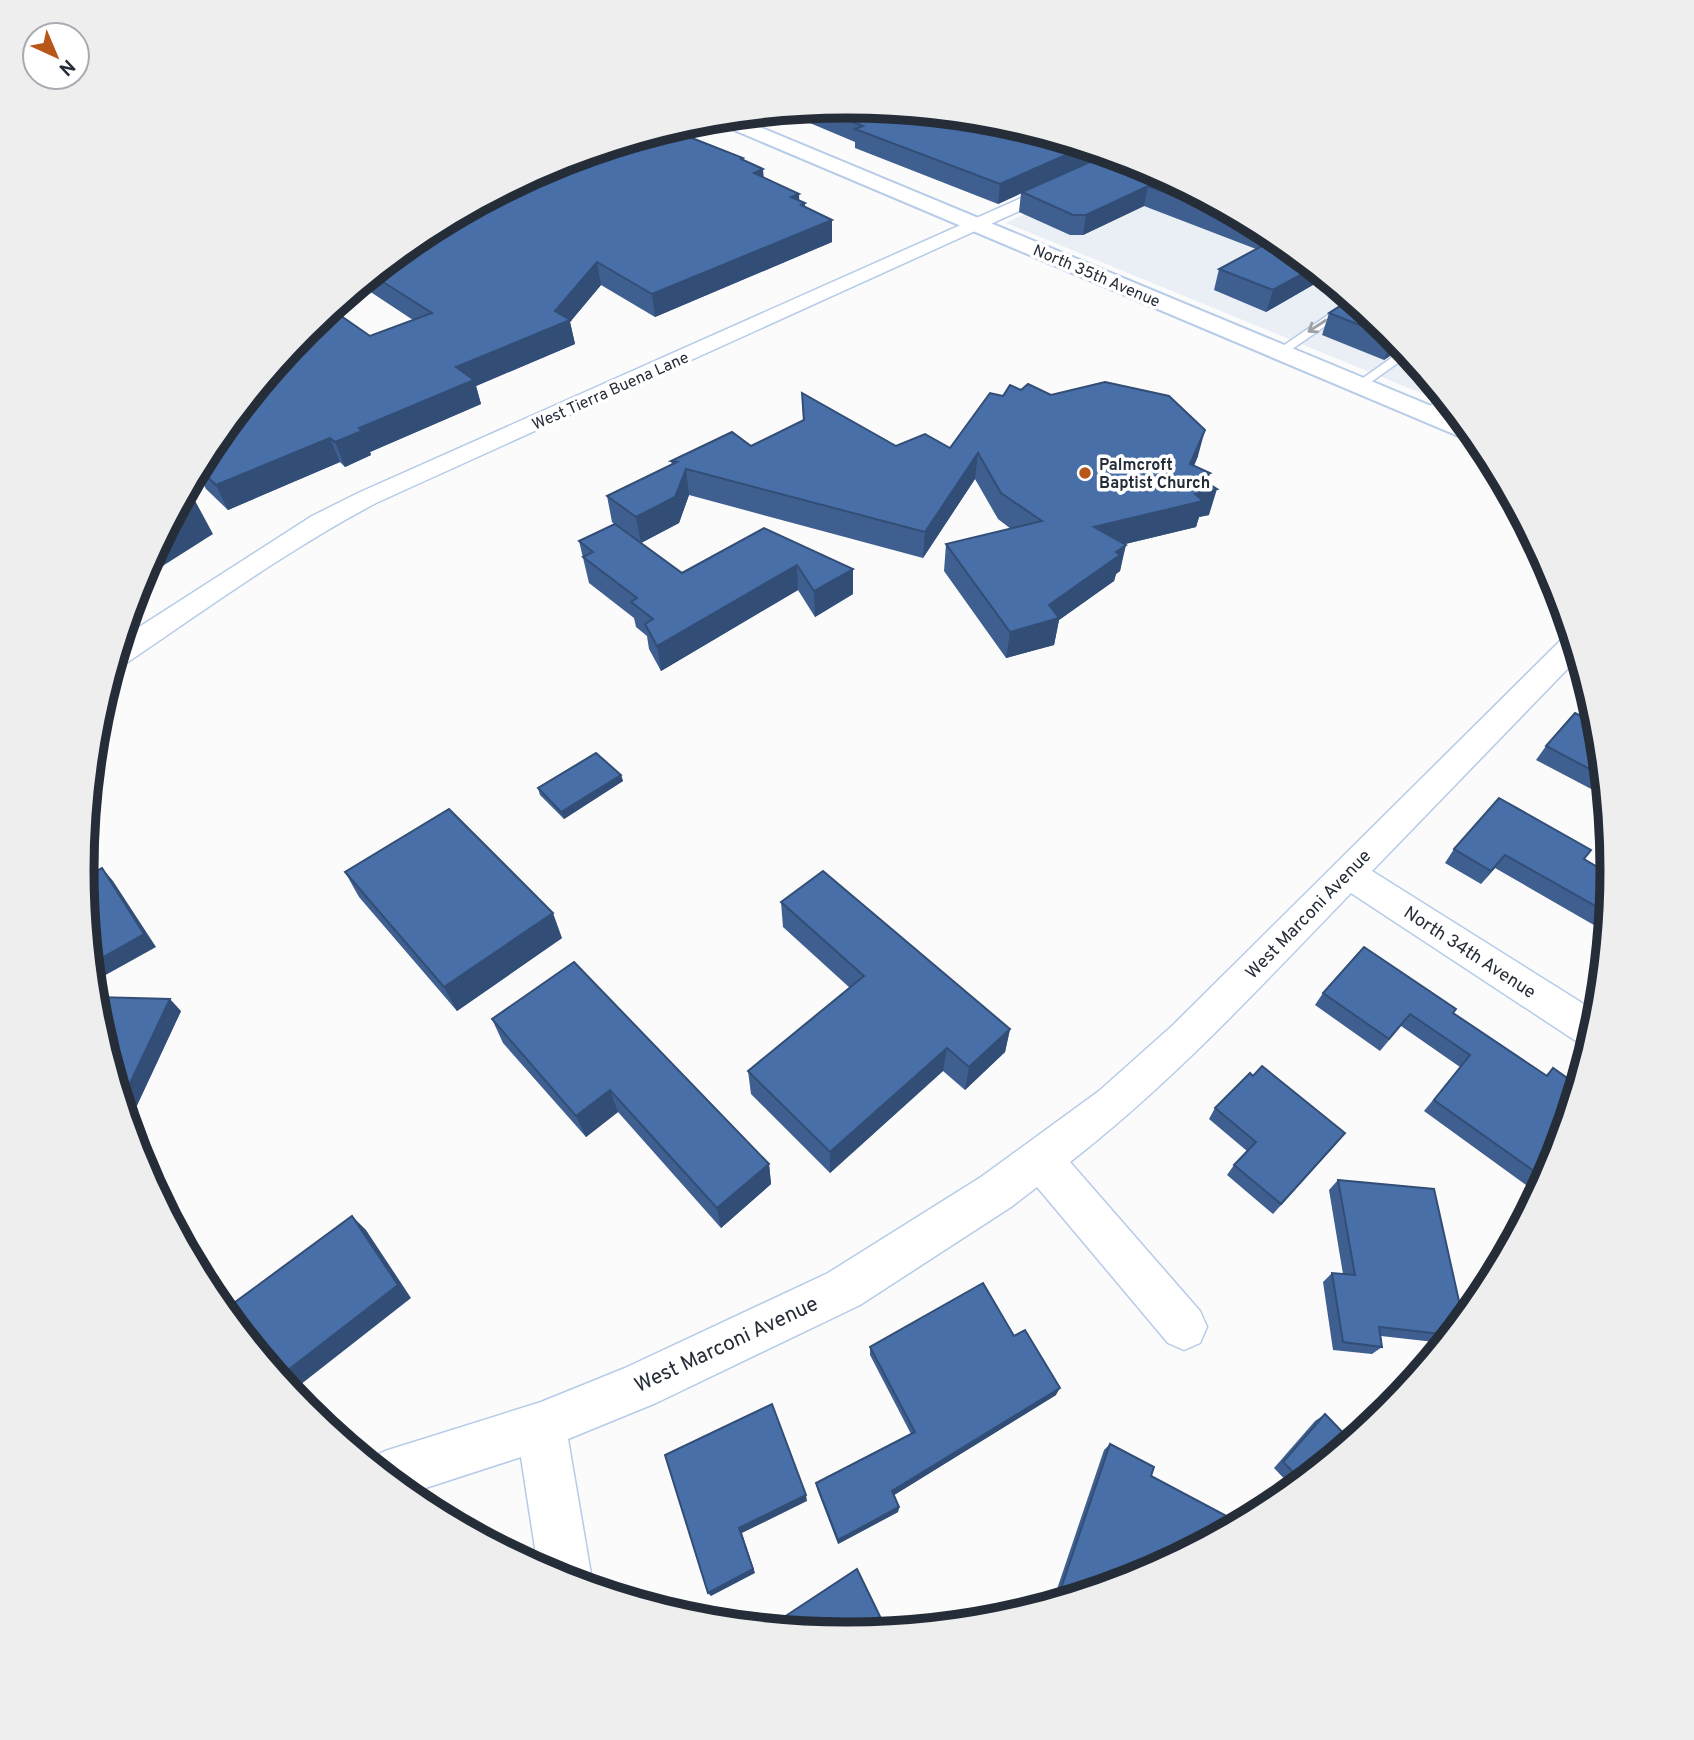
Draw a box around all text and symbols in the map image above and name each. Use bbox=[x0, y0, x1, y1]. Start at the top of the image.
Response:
north arrow bbox=[21, 21, 91, 91]
text: N bbox=[53, 53, 80, 80]
street label: North 35th Avenue bbox=[1030, 241, 1163, 313]
one-way arrow bbox=[1308, 319, 1327, 333]
street label: West Tierra Buena Lane bbox=[529, 348, 692, 435]
place label: Palmcroft Baptist Church bbox=[1099, 456, 1210, 494]
marker: Palmcroft Baptist Church bbox=[1077, 465, 1093, 481]
street label: West Marconi Avenue bbox=[1241, 845, 1377, 985]
street label: North 34th Avenue bbox=[1399, 902, 1540, 1005]
street label: West Marconi Avenue bbox=[630, 1291, 823, 1400]

